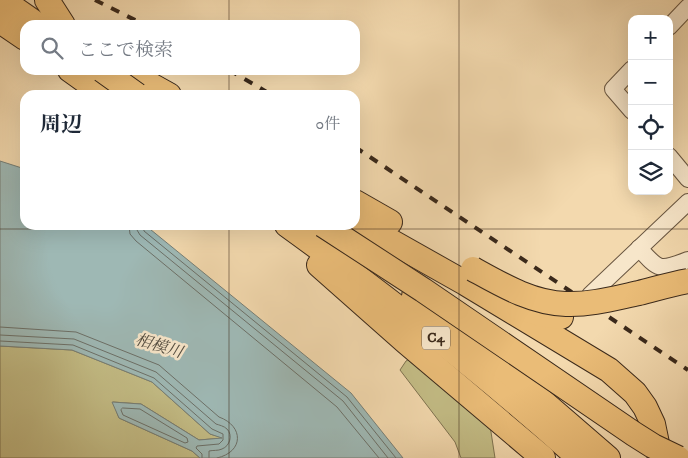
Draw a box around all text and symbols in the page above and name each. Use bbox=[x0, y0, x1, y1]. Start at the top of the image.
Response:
map controls bbox=[628, 15, 673, 195]
button: + bbox=[628, 15, 673, 60]
search box bbox=[20, 20, 360, 75]
icon: search bbox=[38, 34, 66, 62]
text: ここで検索 bbox=[78, 39, 173, 62]
button: − bbox=[628, 60, 673, 105]
button: locate bbox=[628, 105, 673, 150]
text: 周辺 bbox=[40, 112, 82, 138]
text: 0件 bbox=[315, 114, 340, 134]
button: layers bbox=[628, 150, 673, 195]
road number: C4 bbox=[422, 326, 450, 349]
water label: 相模川 bbox=[133, 329, 187, 363]

